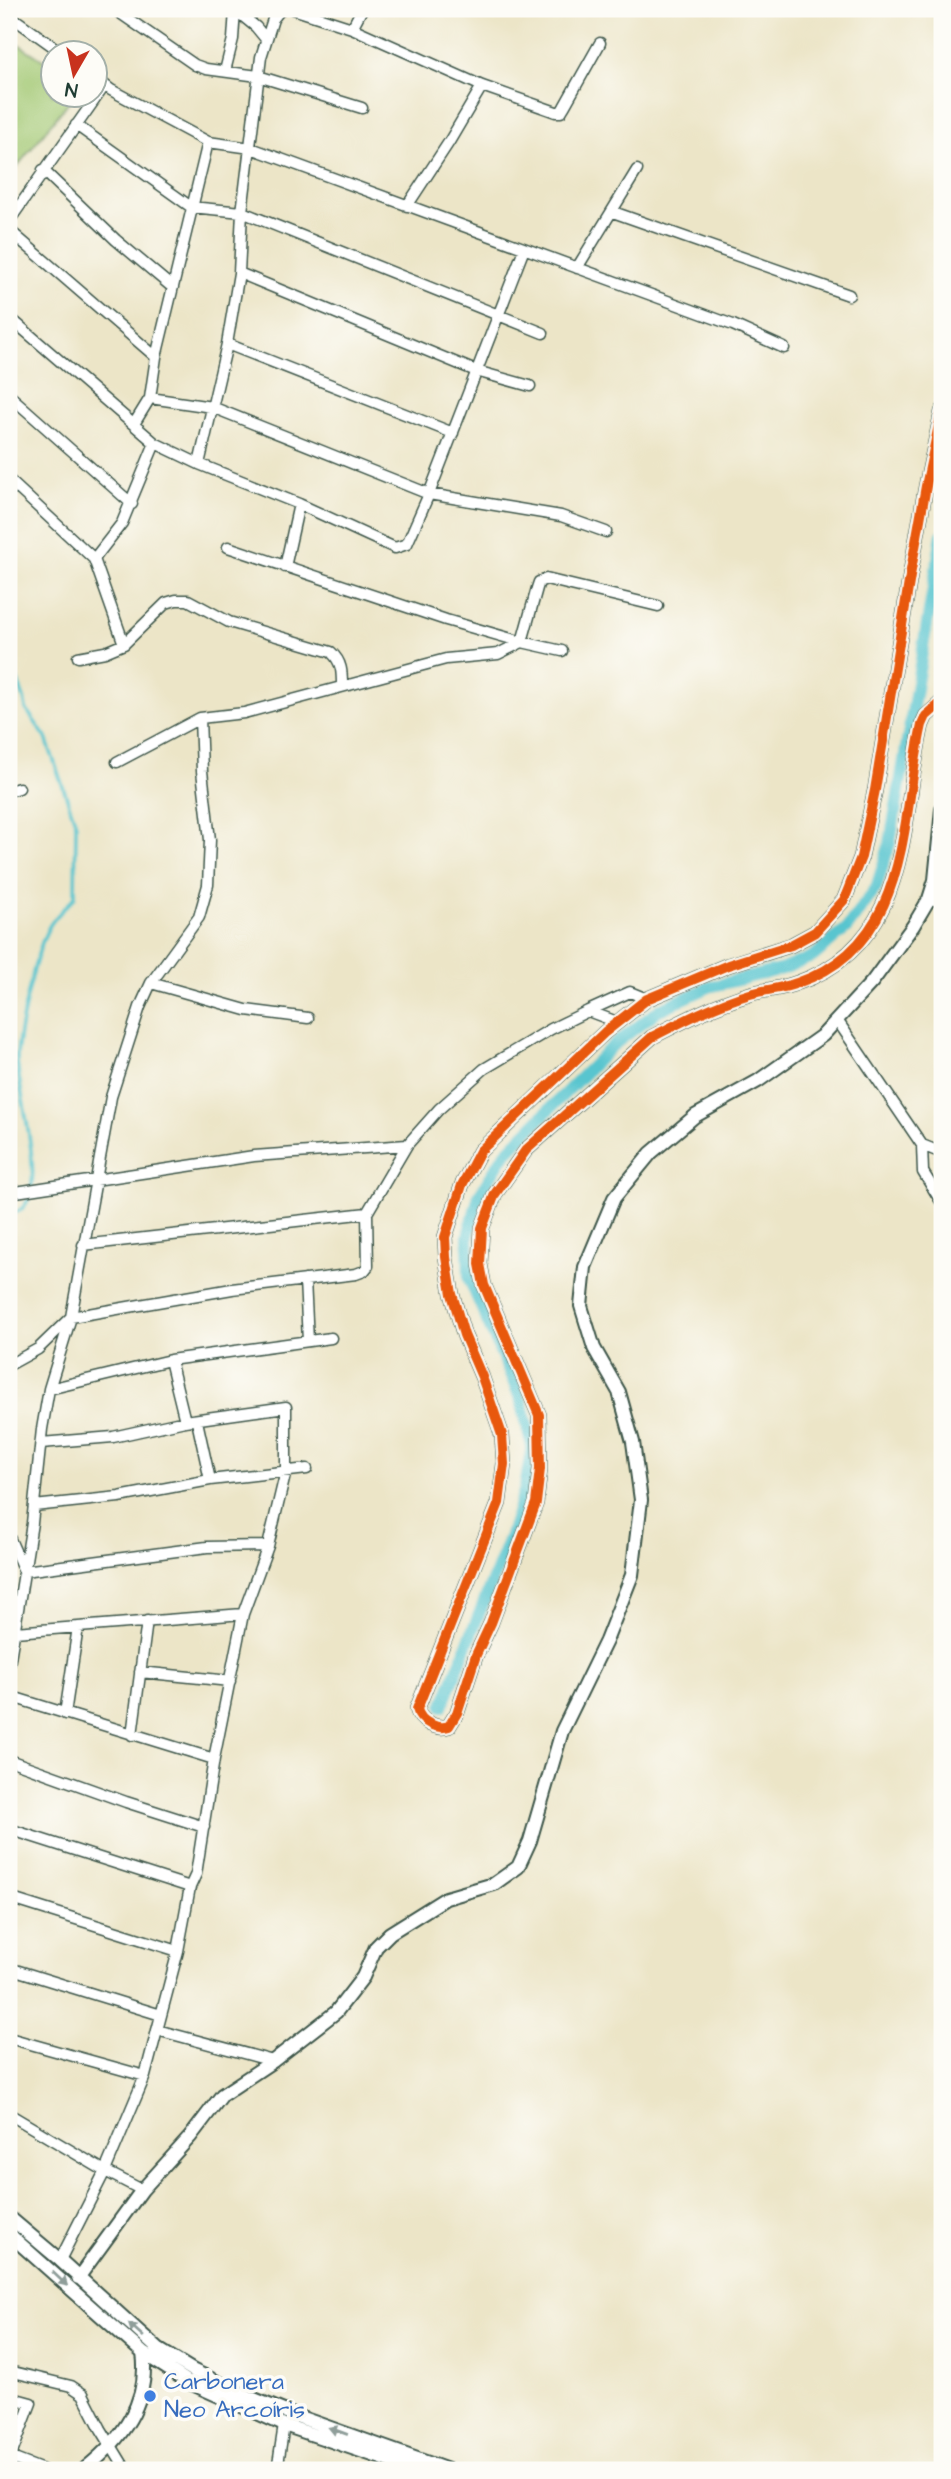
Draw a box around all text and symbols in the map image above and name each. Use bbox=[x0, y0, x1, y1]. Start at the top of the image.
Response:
north arrow bbox=[38, 38, 108, 108]
text: N bbox=[63, 75, 80, 104]
one-way arrow bbox=[51, 2270, 68, 2286]
one-way arrow bbox=[128, 2322, 145, 2338]
place label: Carbonera Neo Arcoíris bbox=[164, 2365, 305, 2427]
marker: Carbonera Neo Arcoíris bbox=[142, 2388, 158, 2404]
one-way arrow bbox=[327, 2425, 348, 2436]

